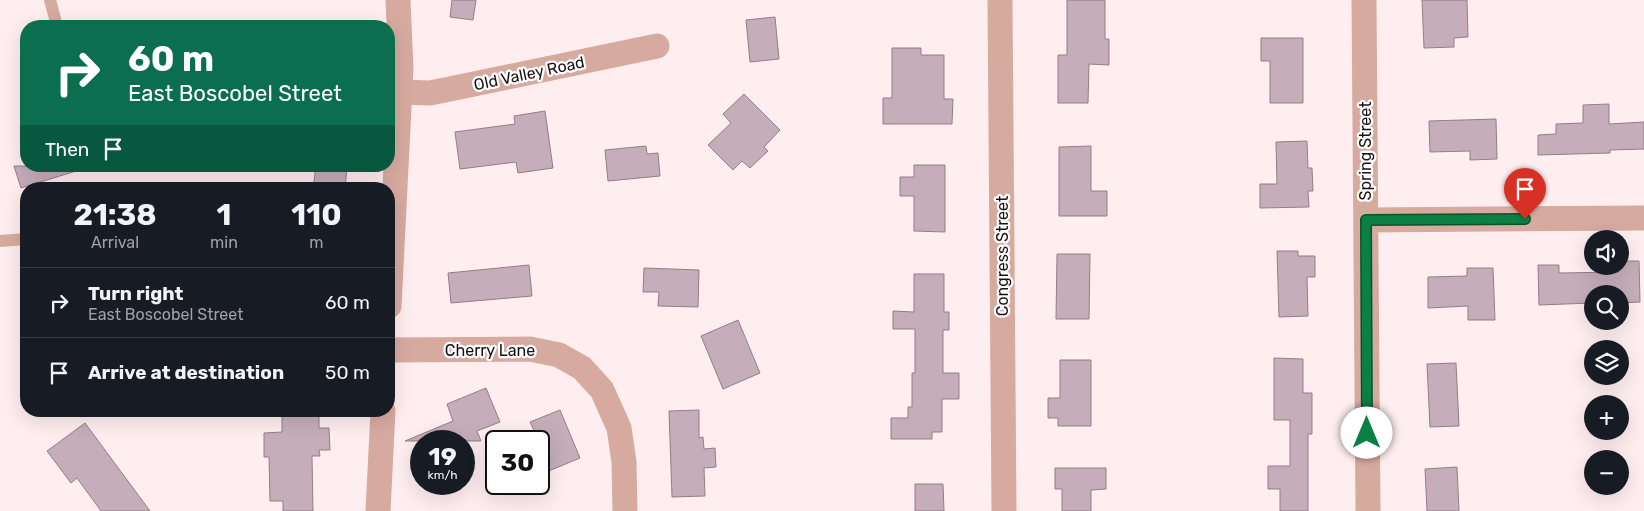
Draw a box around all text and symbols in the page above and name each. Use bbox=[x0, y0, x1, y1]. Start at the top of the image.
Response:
text: 60 m bbox=[128, 38, 214, 80]
icon: right bbox=[45, 40, 110, 105]
street label: Old Valley Road bbox=[472, 52, 586, 95]
text: East Boscobel Street bbox=[128, 80, 342, 107]
street label: Spring Street bbox=[1356, 102, 1375, 200]
icon: arrive bbox=[99, 135, 127, 163]
text: Then bbox=[45, 138, 89, 161]
pin bbox=[1504, 168, 1546, 219]
icon: arrive bbox=[1511, 175, 1539, 203]
street label: Congress Street bbox=[993, 196, 1012, 316]
text: 21:38 bbox=[73, 197, 157, 233]
text: 1 bbox=[217, 197, 231, 233]
text: 110 bbox=[291, 197, 342, 233]
map controls bbox=[1584, 230, 1629, 495]
button: sound bbox=[1584, 230, 1629, 275]
text: Arrival bbox=[91, 233, 139, 252]
text: min bbox=[210, 233, 238, 252]
text: m bbox=[309, 233, 324, 252]
text: Turn right bbox=[88, 282, 183, 305]
button: search bbox=[1584, 285, 1629, 330]
icon: right bbox=[45, 289, 73, 317]
text: 60 m bbox=[325, 291, 370, 314]
text: East Boscobel Street bbox=[88, 305, 243, 324]
button: layers bbox=[1584, 340, 1629, 385]
street label: Cherry Lane bbox=[445, 341, 535, 360]
icon: arrive bbox=[45, 359, 73, 387]
text: Arrive at destination bbox=[88, 361, 284, 384]
text: 50 m bbox=[325, 361, 370, 384]
button: + bbox=[1584, 395, 1629, 440]
position arrow bbox=[1340, 406, 1392, 458]
speed limit sign: 30 bbox=[485, 430, 550, 495]
text: 19 bbox=[428, 442, 457, 471]
button: − bbox=[1584, 450, 1629, 495]
text: km/h bbox=[428, 468, 457, 482]

